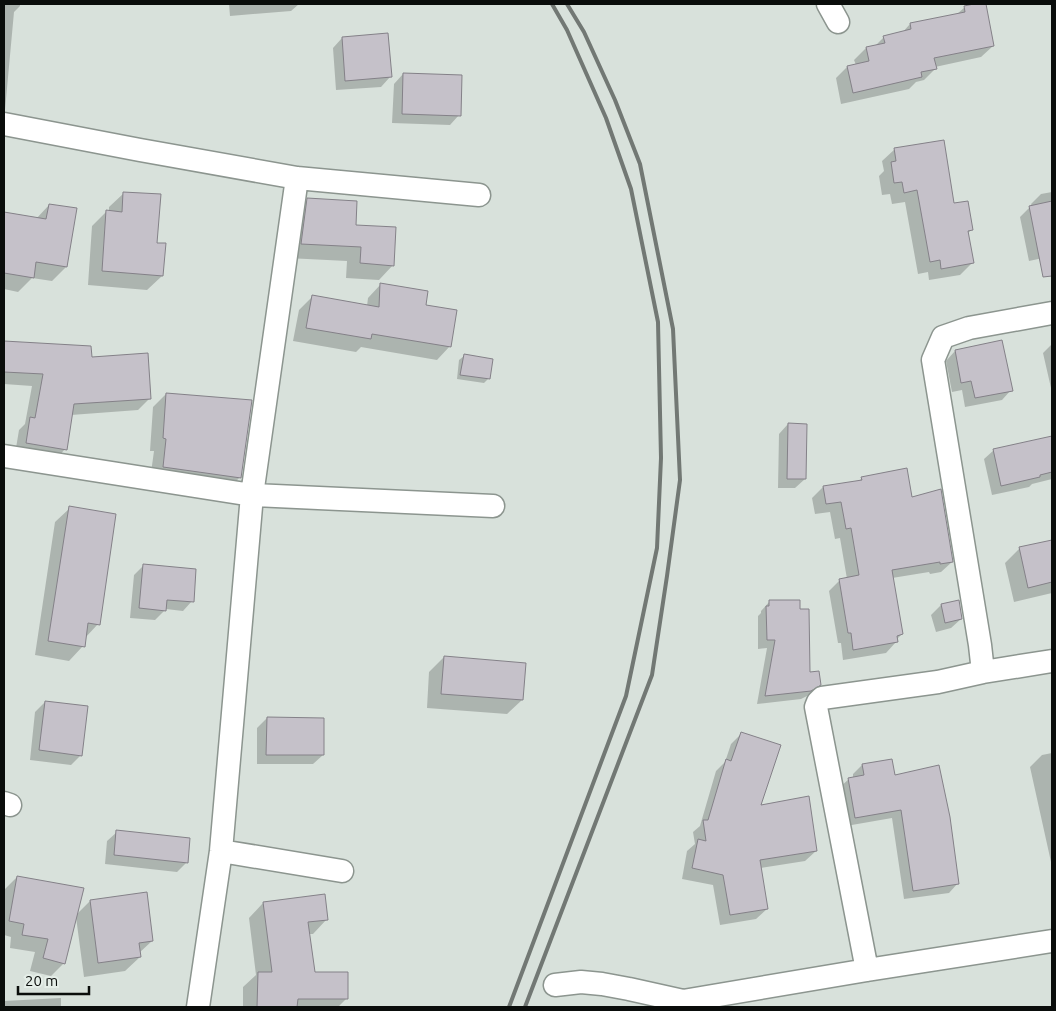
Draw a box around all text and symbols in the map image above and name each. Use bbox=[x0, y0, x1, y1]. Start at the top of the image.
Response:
scale bar bbox=[18, 964, 89, 996]
text: 20 m bbox=[25, 972, 58, 989]

